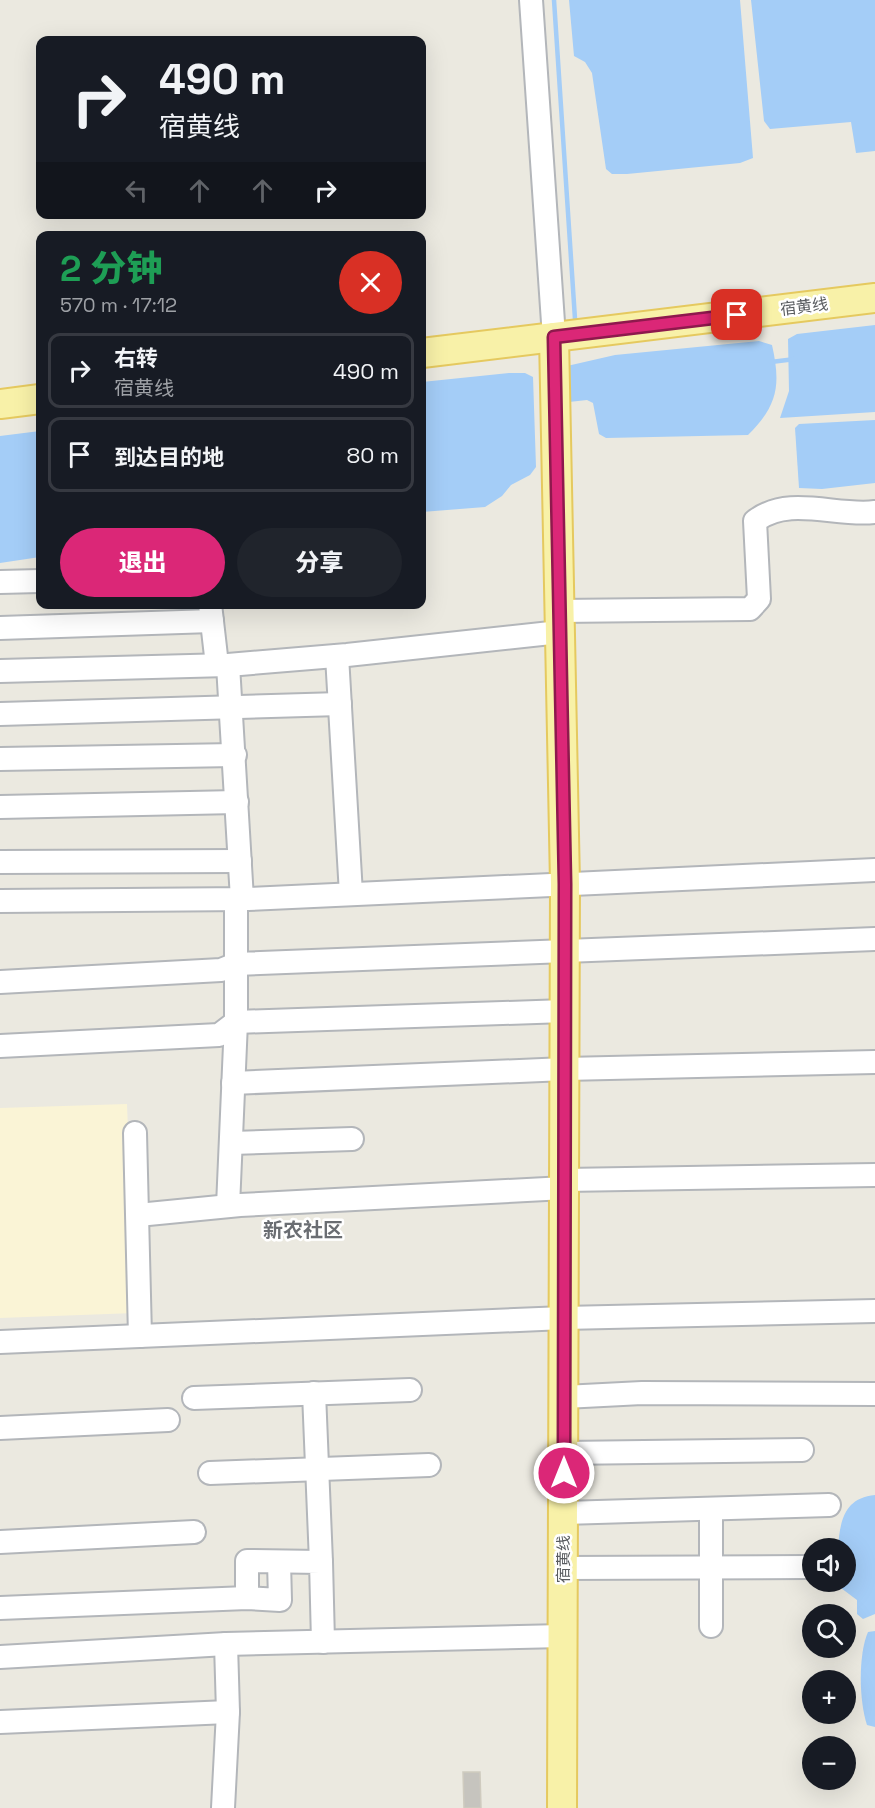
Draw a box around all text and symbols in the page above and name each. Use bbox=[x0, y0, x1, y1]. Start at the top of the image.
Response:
text: 490 m bbox=[159, 53, 285, 106]
icon: right bbox=[60, 60, 138, 138]
text: 宿黄线 bbox=[159, 109, 240, 144]
icon: left bbox=[120, 174, 153, 207]
icon: ahead bbox=[183, 174, 216, 207]
icon: ahead bbox=[246, 174, 279, 207]
icon: right bbox=[309, 174, 342, 207]
text: 2 分钟 bbox=[60, 246, 163, 292]
button: close bbox=[339, 251, 402, 314]
pin bbox=[711, 289, 762, 340]
text: 570 m · 17:12 bbox=[60, 292, 177, 318]
street label: 宿黄线 bbox=[779, 293, 829, 320]
icon: arrive bbox=[720, 298, 753, 331]
text: 右转 bbox=[114, 344, 158, 372]
icon: right bbox=[63, 354, 96, 387]
text: 490 m bbox=[333, 357, 399, 385]
text: 宿黄线 bbox=[114, 375, 174, 401]
icon: arrive bbox=[63, 438, 96, 471]
text: 80 m bbox=[347, 441, 399, 469]
text: 到达目的地 bbox=[114, 443, 224, 471]
button: 退出 bbox=[60, 528, 225, 597]
button: 分享 bbox=[237, 528, 402, 597]
district label: 新农社区 bbox=[263, 1217, 343, 1243]
position arrow bbox=[532, 1441, 596, 1505]
street label: 宿黄线 bbox=[553, 1535, 574, 1583]
map controls bbox=[802, 1538, 856, 1790]
button: sound bbox=[802, 1538, 856, 1592]
button: search bbox=[802, 1604, 856, 1658]
button: + bbox=[802, 1670, 856, 1724]
button: − bbox=[802, 1736, 856, 1790]

